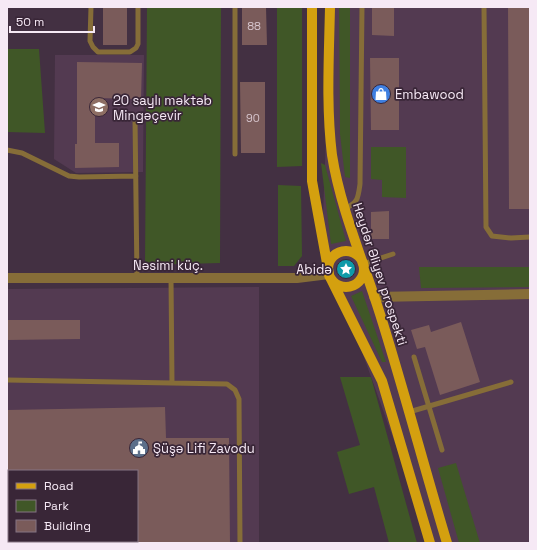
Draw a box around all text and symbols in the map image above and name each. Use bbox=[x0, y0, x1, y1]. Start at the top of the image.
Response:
scale bar bbox=[10, 8, 94, 34]
text: 50 m bbox=[16, 14, 44, 30]
house number: 88 bbox=[247, 19, 261, 33]
shop icon: Embawood bbox=[370, 83, 392, 105]
place label: Embawood bbox=[395, 86, 464, 103]
place label: 20 saylı məktəb Mingəçevir bbox=[113, 92, 212, 124]
school or university icon: 20 saylı məktəb Mingəçevir bbox=[88, 96, 110, 118]
house number: 90 bbox=[246, 111, 260, 125]
street label: Heydər Əliyev prospekti bbox=[349, 200, 411, 348]
street label: Nəsimi küç. bbox=[133, 257, 203, 274]
place icon: Abidə bbox=[335, 258, 357, 280]
place label: Abidə bbox=[296, 261, 332, 278]
public building icon: Şüşə Lifi Zavodu bbox=[128, 437, 150, 459]
place label: Şüşə Lifi Zavodu bbox=[153, 440, 255, 457]
legend bbox=[8, 470, 138, 542]
text: Road bbox=[44, 478, 73, 494]
text: Park bbox=[44, 498, 69, 514]
text: Building bbox=[44, 518, 91, 534]

